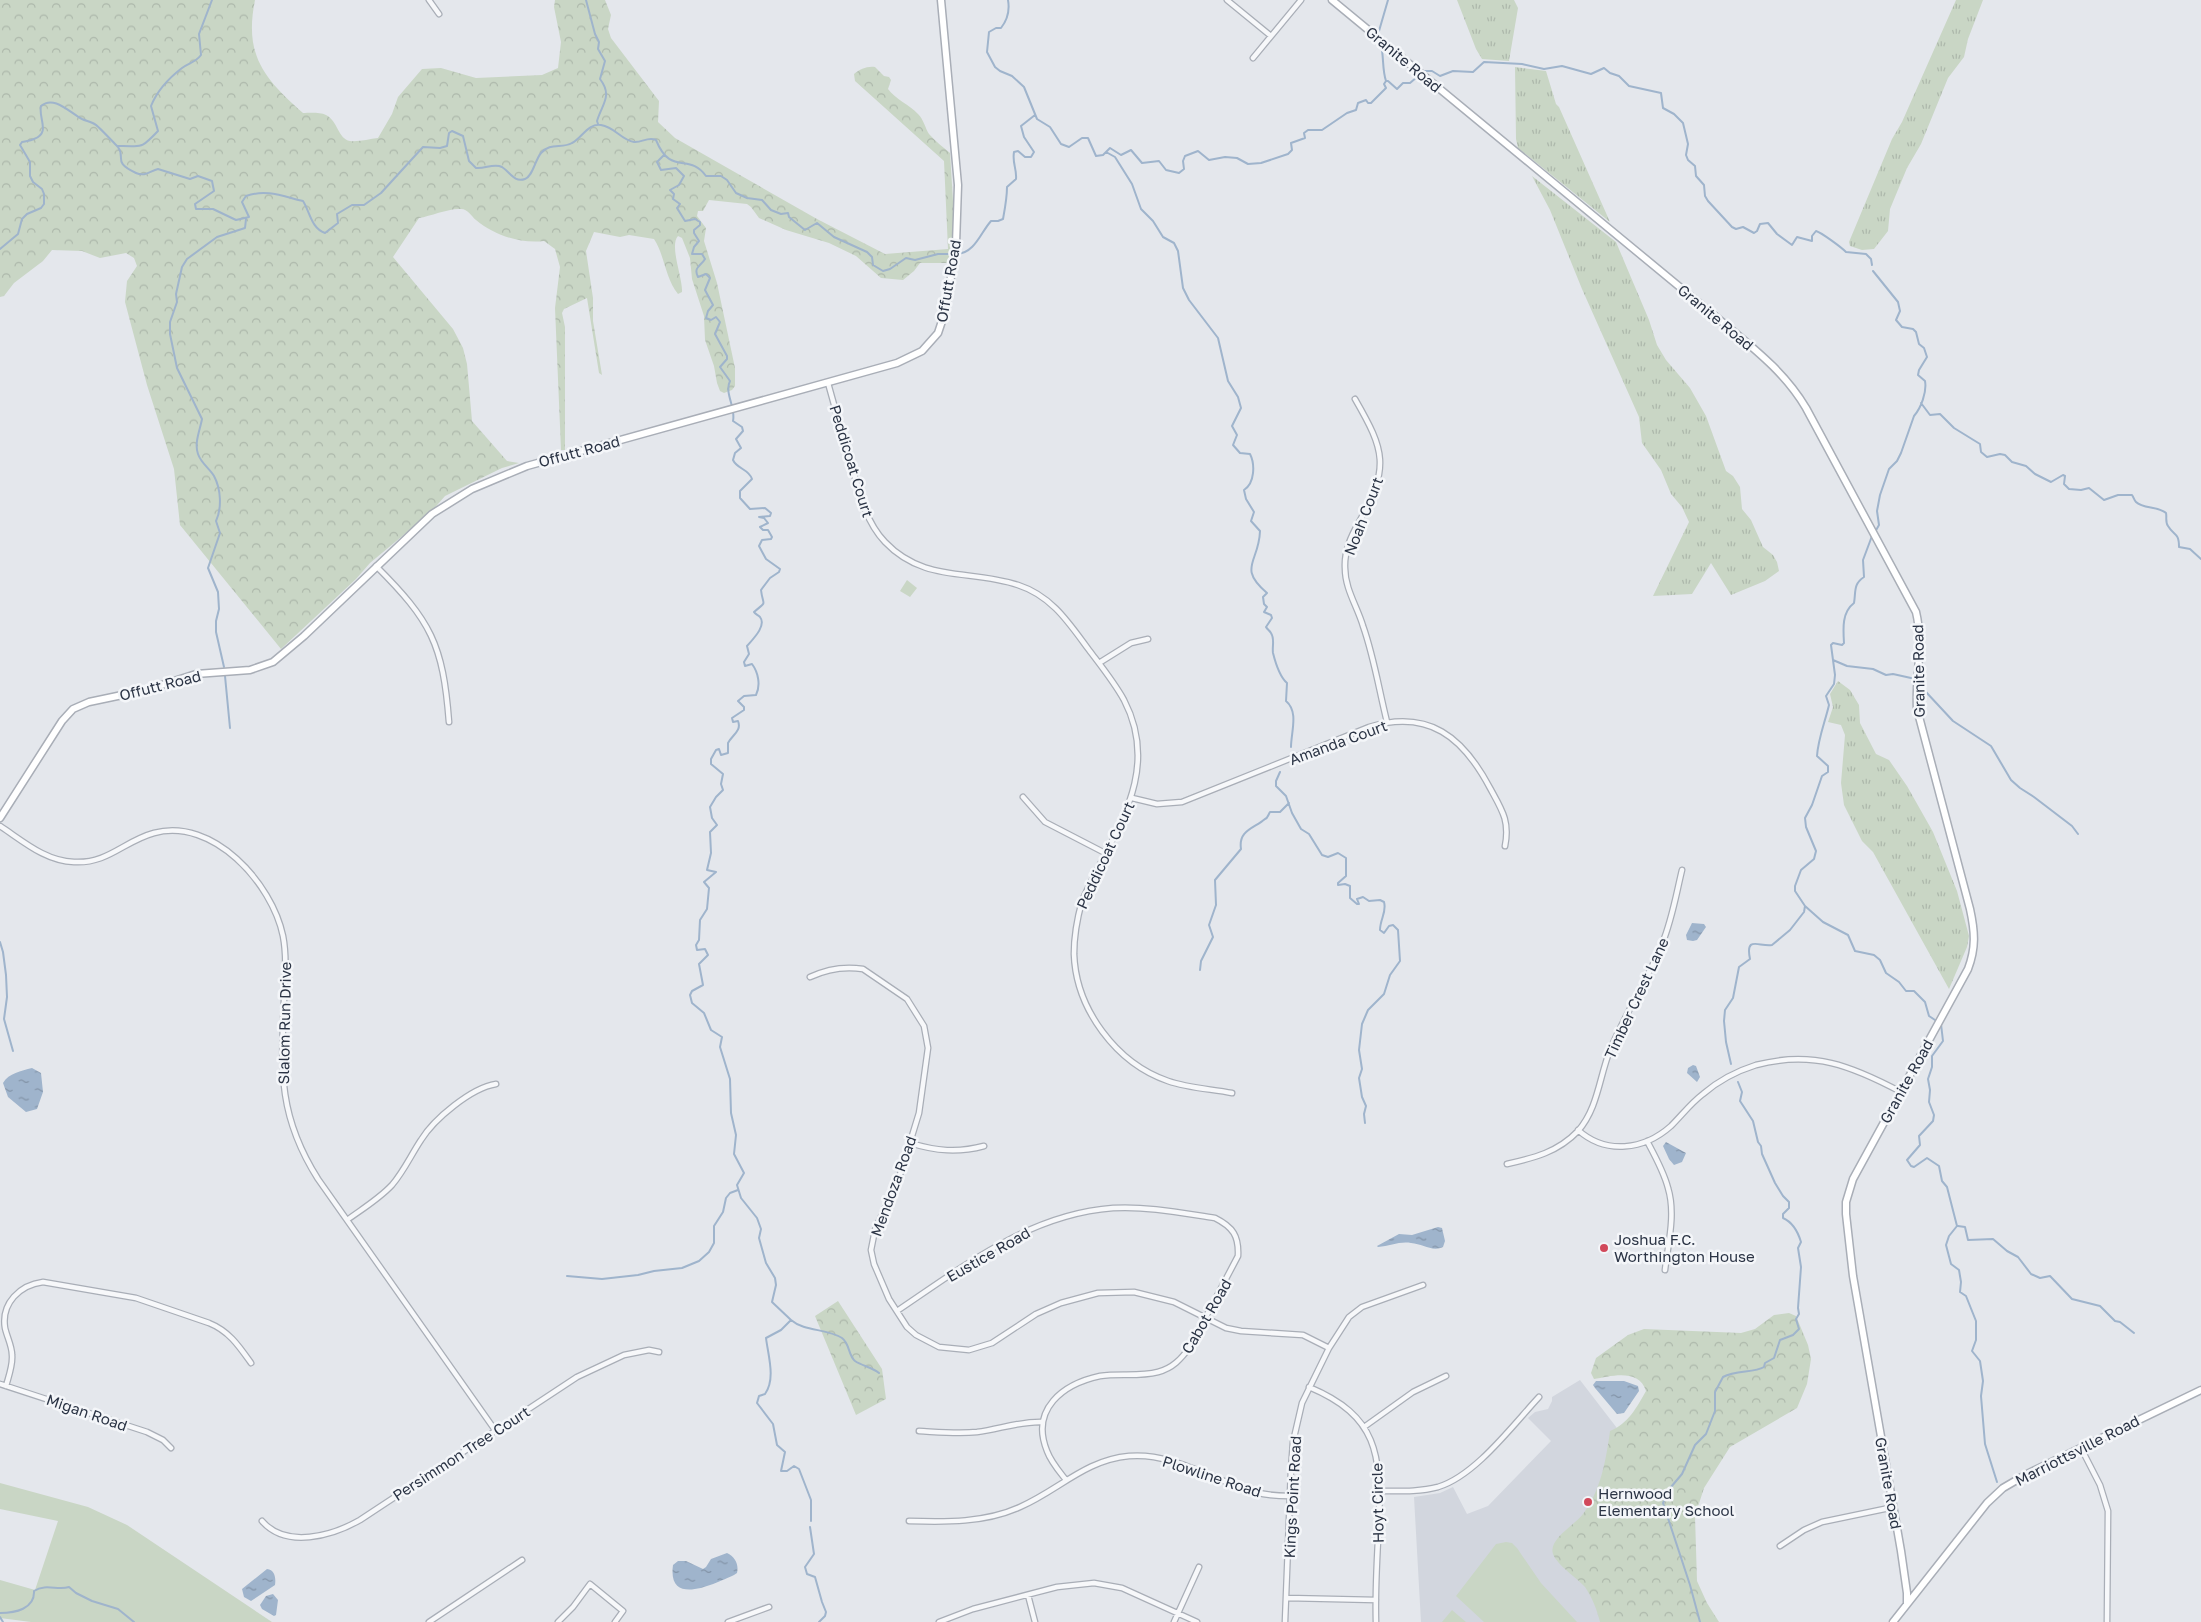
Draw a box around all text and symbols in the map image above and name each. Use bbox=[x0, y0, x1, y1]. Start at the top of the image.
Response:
street label: Granite Road bbox=[1363, 22, 1445, 96]
street label: Offutt Road bbox=[932, 238, 964, 324]
street label: Granite Road bbox=[1675, 280, 1757, 354]
street label: Peddicoat Court bbox=[826, 403, 878, 519]
street label: Offutt Road bbox=[536, 431, 622, 471]
street label: Noah Court bbox=[1340, 474, 1386, 558]
street label: Granite Road bbox=[1908, 624, 1928, 718]
street label: Offutt Road bbox=[117, 666, 203, 704]
street label: Amanda Court bbox=[1287, 716, 1389, 768]
street label: Peddicoat Court bbox=[1072, 798, 1138, 912]
street label: Timber Crest Lane bbox=[1600, 934, 1672, 1061]
street label: Slalom Run Drive bbox=[274, 961, 294, 1084]
street label: Granite Road bbox=[1876, 1036, 1936, 1126]
street label: Mendoza Road bbox=[866, 1133, 920, 1239]
street label: Eustice Road bbox=[943, 1223, 1033, 1285]
place label: Joshua F.C. Worthington House bbox=[1614, 1230, 1755, 1265]
marker: Joshua F.C. Worthington House bbox=[1598, 1242, 1610, 1254]
street label: Cabot Road bbox=[1177, 1275, 1235, 1357]
street label: Migan Road bbox=[44, 1390, 130, 1434]
street label: Persimmon Tree Court bbox=[389, 1402, 533, 1504]
street label: Marriottsville Road bbox=[2012, 1411, 2142, 1489]
street label: Kings Point Road bbox=[1280, 1435, 1304, 1559]
street label: Granite Road bbox=[1872, 1436, 1906, 1530]
street label: Plowline Road bbox=[1160, 1452, 1264, 1500]
street label: Hoyt Circle bbox=[1367, 1462, 1387, 1543]
place label: Hernwood Elementary School bbox=[1598, 1484, 1734, 1519]
marker: Hernwood Elementary School bbox=[1582, 1496, 1594, 1508]

